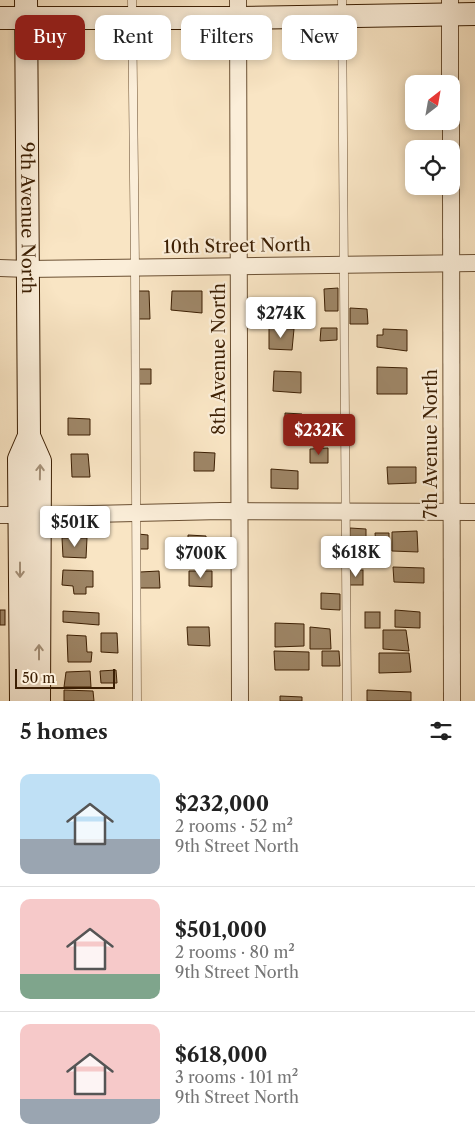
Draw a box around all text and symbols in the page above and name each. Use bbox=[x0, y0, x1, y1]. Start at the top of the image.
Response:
chip: Buy bbox=[15, 15, 85, 60]
chip: Rent bbox=[95, 15, 171, 60]
chip: Filters bbox=[181, 15, 272, 60]
chip: New bbox=[282, 15, 357, 60]
north arrow bbox=[405, 75, 460, 130]
map controls bbox=[405, 75, 460, 195]
button: locate bbox=[405, 140, 460, 195]
street label: 9th Avenue North bbox=[16, 142, 39, 294]
street label: 10th Street North bbox=[163, 234, 311, 258]
street label: 8th Avenue North bbox=[208, 283, 230, 435]
pin: $274K bbox=[246, 296, 316, 339]
text: $274K bbox=[257, 303, 305, 323]
street label: 7th Avenue North bbox=[420, 369, 442, 519]
pin: $232K bbox=[284, 414, 354, 456]
text: $232K bbox=[294, 420, 344, 440]
one-way arrow bbox=[35, 465, 44, 481]
pin: $501K bbox=[40, 506, 110, 548]
text: $501K bbox=[51, 512, 99, 532]
pin: $700K bbox=[166, 536, 236, 579]
pin: $618K bbox=[321, 536, 391, 578]
text: $618K bbox=[332, 542, 380, 562]
text: $700K bbox=[176, 543, 226, 563]
one-way arrow bbox=[16, 562, 25, 578]
one-way arrow bbox=[34, 645, 44, 661]
scale bar bbox=[15, 666, 115, 689]
text: 50 m bbox=[22, 669, 55, 687]
icon: filters bbox=[427, 717, 455, 745]
text: 5 homes bbox=[20, 719, 108, 744]
text: $232,000 bbox=[175, 791, 269, 816]
icon: home bbox=[60, 794, 120, 854]
text: 2 rooms · 52 m² bbox=[175, 816, 293, 836]
text: 9th Street North bbox=[175, 836, 299, 856]
text: $501,000 bbox=[175, 917, 267, 942]
icon: home bbox=[60, 919, 120, 979]
text: 2 rooms · 80 m² bbox=[175, 942, 295, 962]
text: 9th Street North bbox=[175, 962, 299, 982]
text: $618,000 bbox=[175, 1042, 267, 1067]
icon: home bbox=[60, 1044, 120, 1104]
text: 3 rooms · 101 m² bbox=[175, 1067, 298, 1087]
text: 9th Street North bbox=[175, 1087, 299, 1107]

